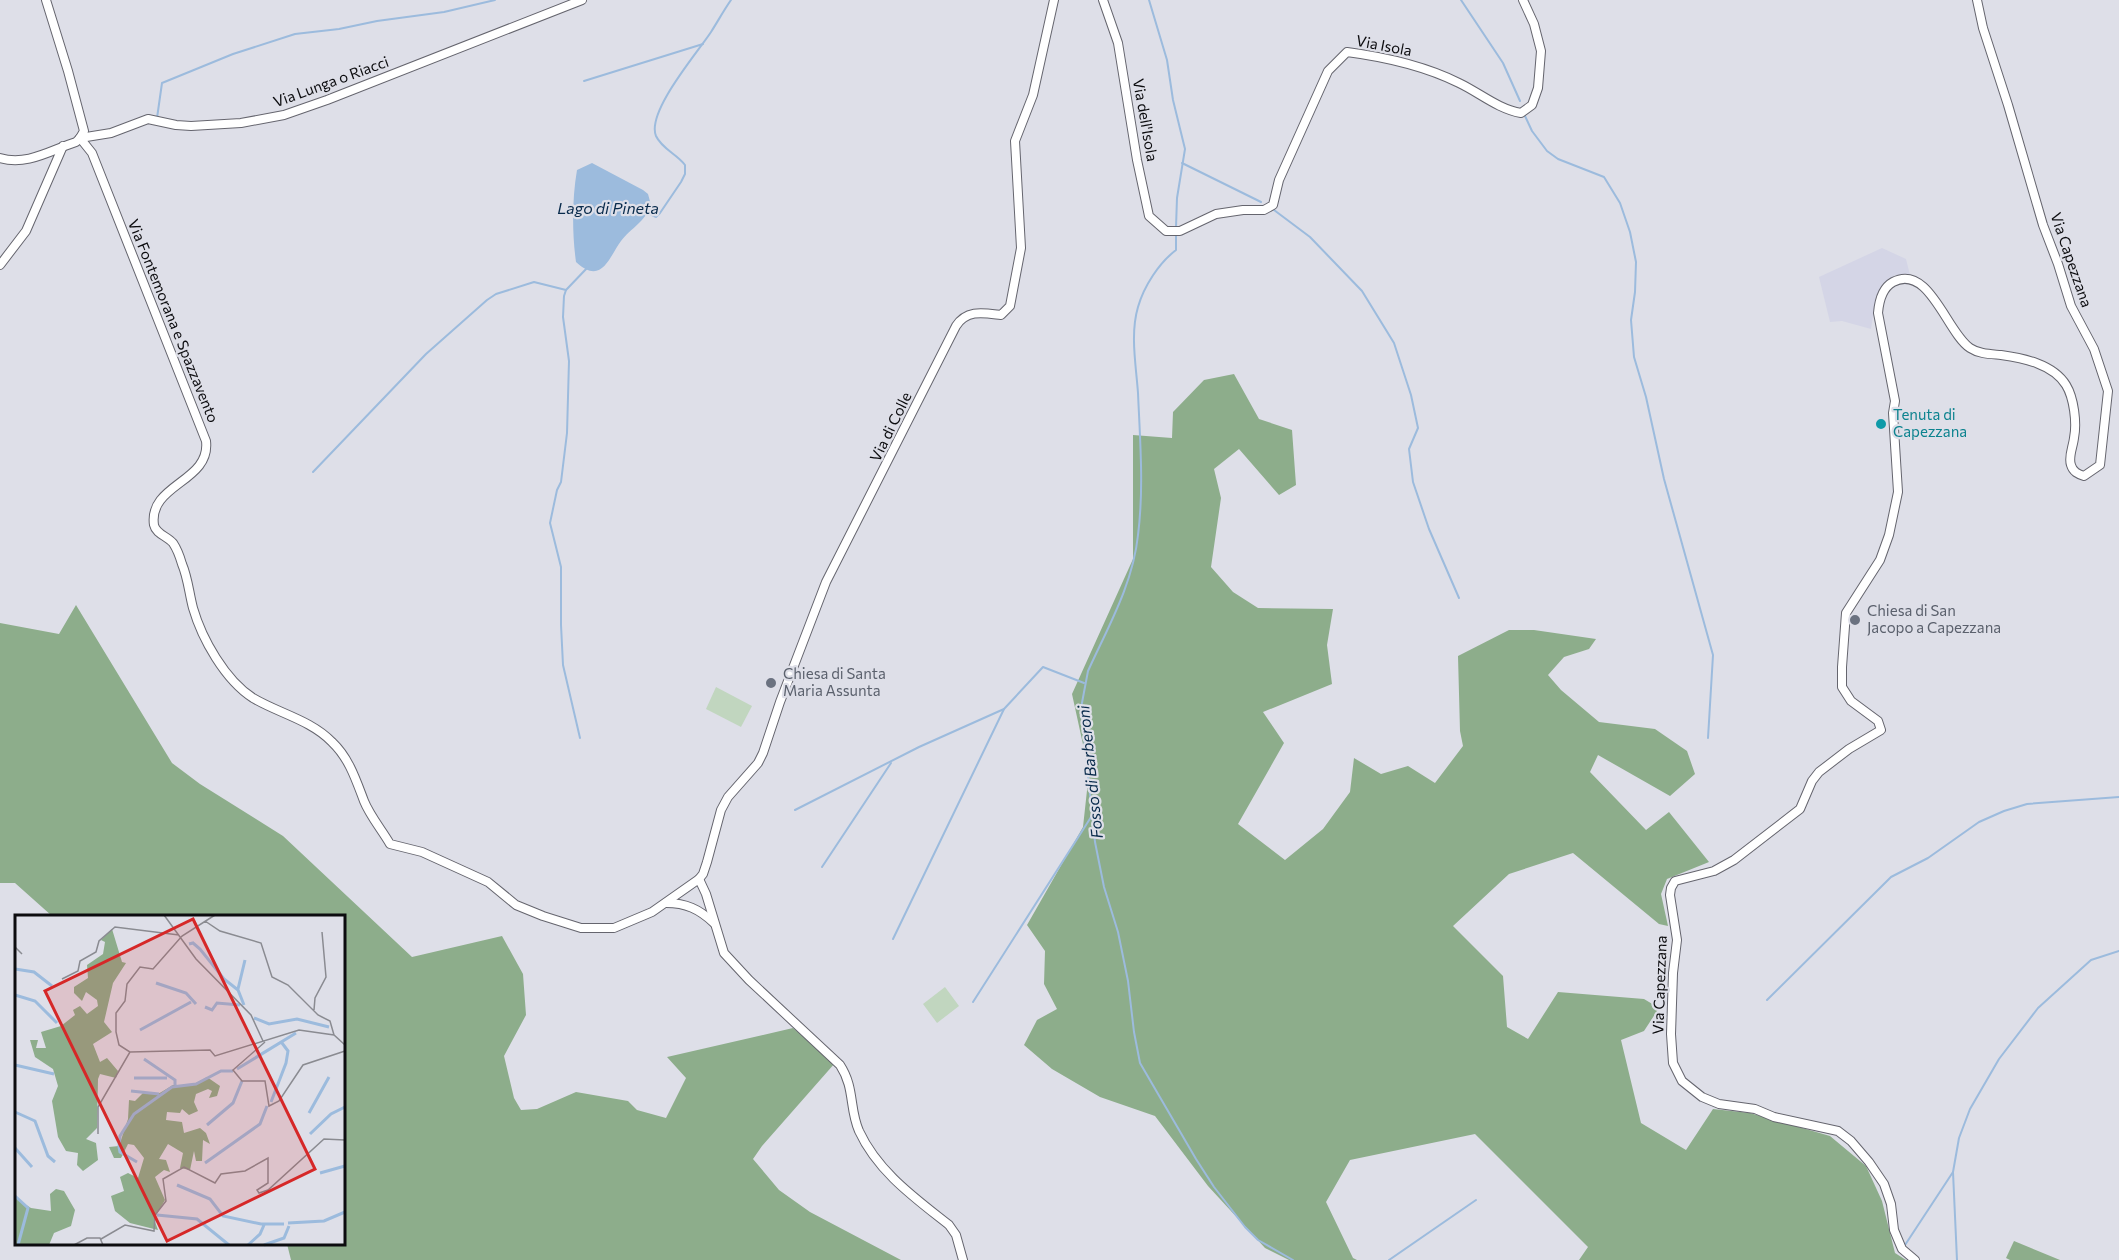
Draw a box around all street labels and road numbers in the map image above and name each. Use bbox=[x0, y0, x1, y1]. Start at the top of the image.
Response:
street label: Via Isola bbox=[1355, 31, 1414, 59]
street label: Via Lunga o Riacci bbox=[271, 52, 391, 110]
street label: Via dell'Isola bbox=[1130, 77, 1162, 163]
street label: Via Capezzana bbox=[2047, 210, 2097, 309]
street label: Via Fontemorana e Spazzavento bbox=[125, 216, 223, 425]
street label: Via di Colle bbox=[866, 389, 915, 464]
street label: Via Capezzana bbox=[1648, 935, 1670, 1035]

